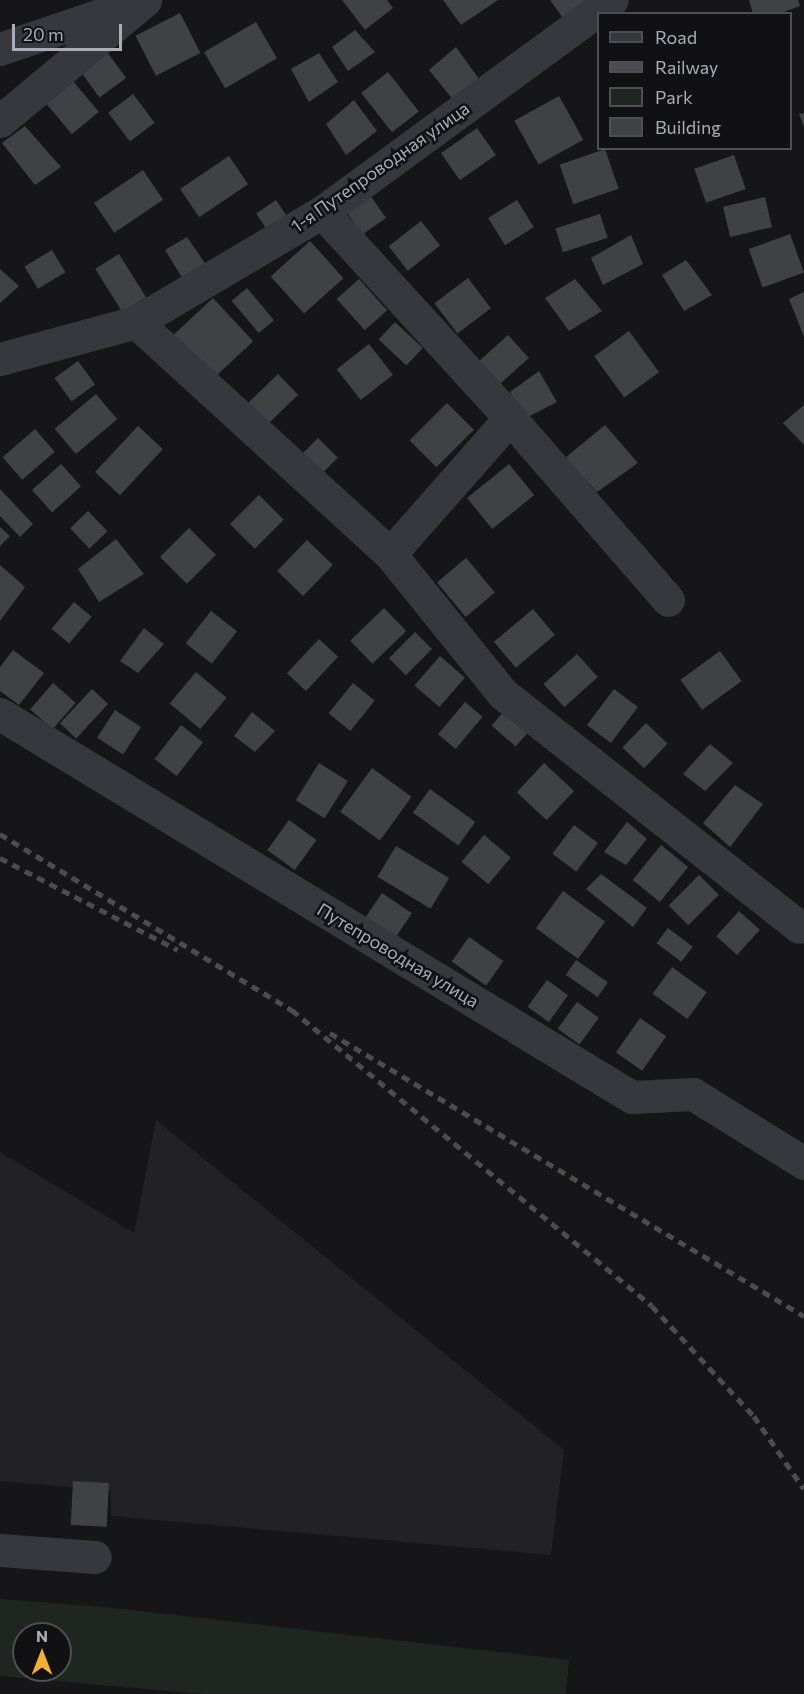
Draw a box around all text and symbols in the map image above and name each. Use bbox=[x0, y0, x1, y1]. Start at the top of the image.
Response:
scale bar bbox=[15, 12, 124, 50]
legend bbox=[597, 12, 792, 150]
text: 20 m bbox=[23, 23, 64, 45]
text: Road bbox=[655, 26, 697, 48]
text: Railway bbox=[655, 56, 718, 78]
text: Park bbox=[655, 86, 693, 108]
street label: 1-я Путепроводная улица bbox=[287, 97, 473, 237]
text: Building bbox=[655, 116, 721, 138]
street label: Путепроводная улица bbox=[313, 898, 483, 1012]
north arrow bbox=[12, 1622, 72, 1682]
text: N bbox=[36, 1626, 48, 1645]

